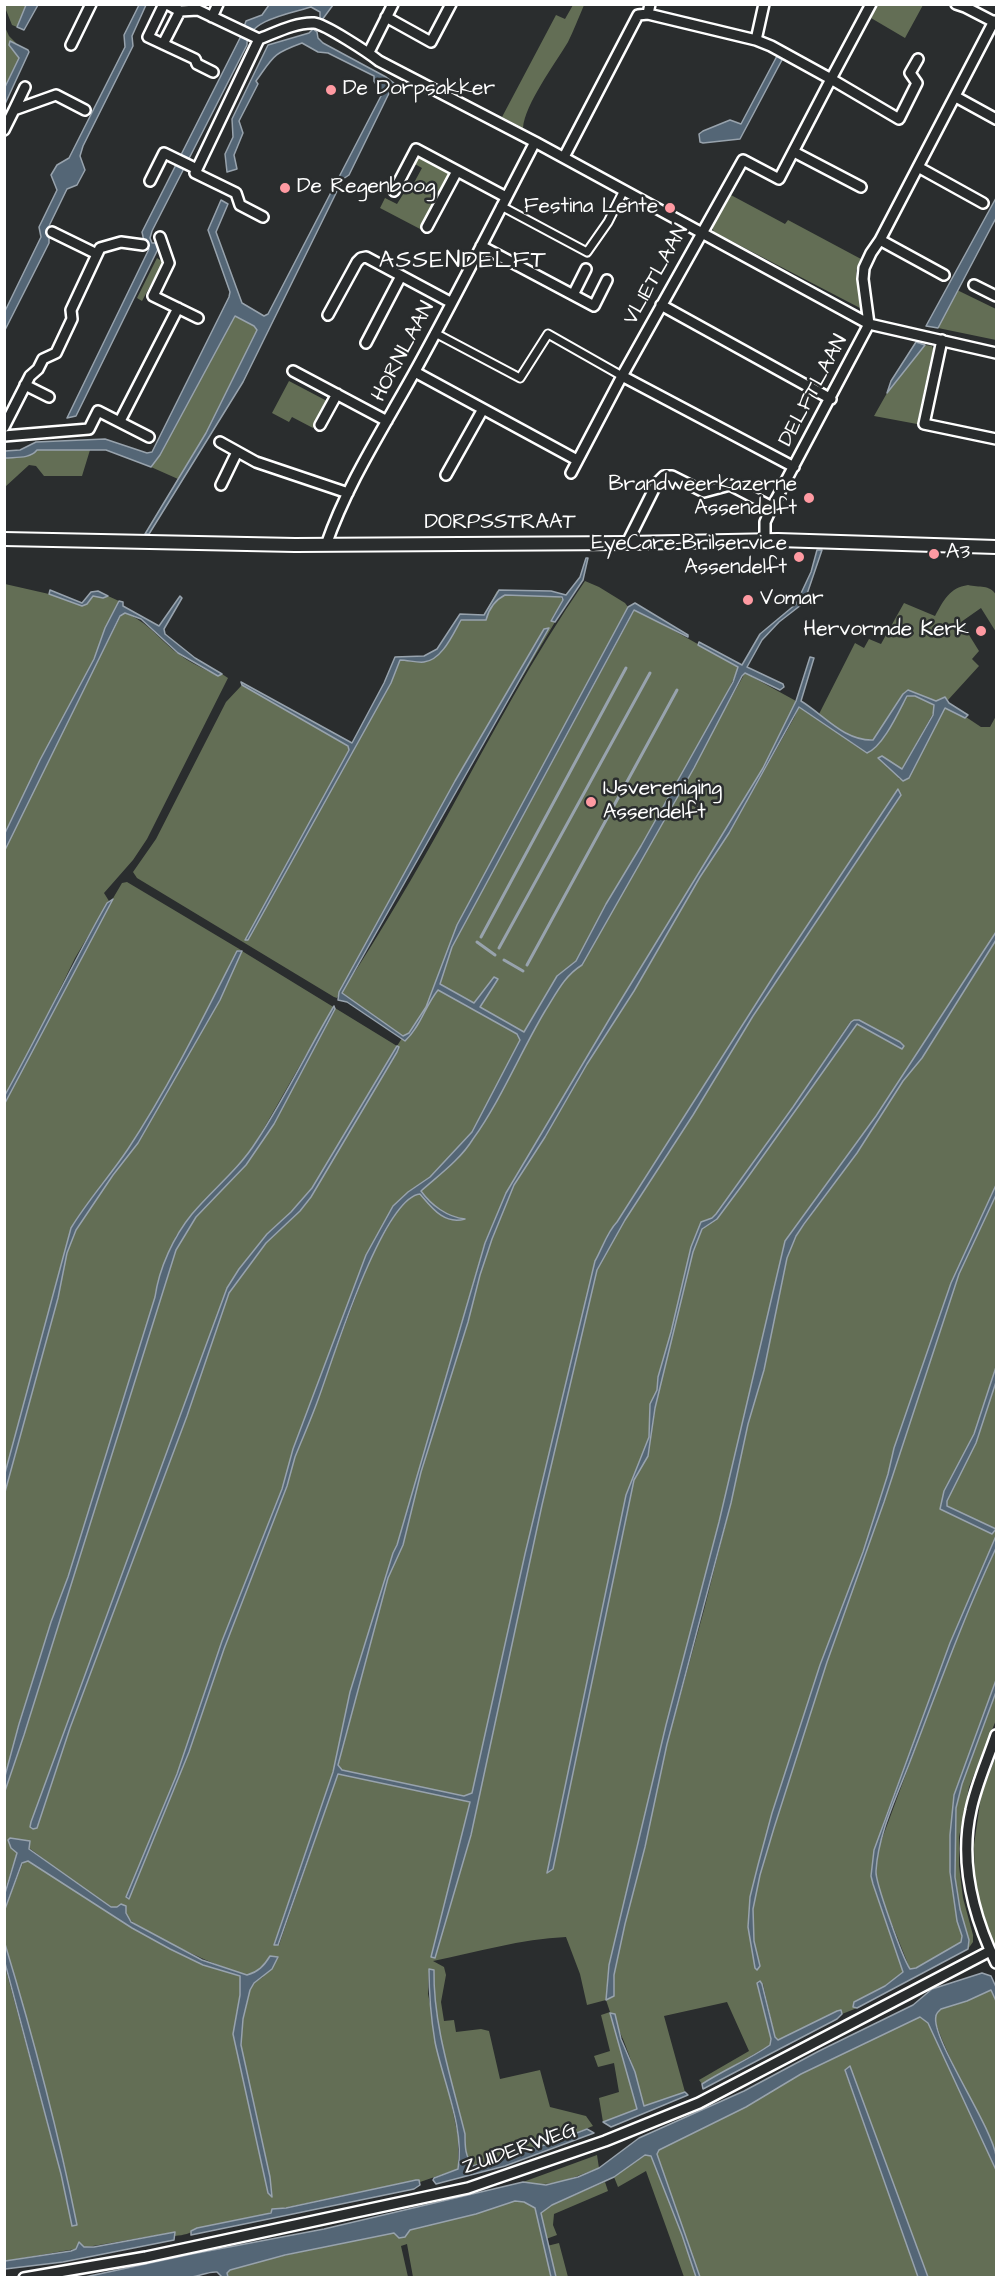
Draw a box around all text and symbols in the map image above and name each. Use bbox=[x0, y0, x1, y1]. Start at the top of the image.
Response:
place label: De Dorpsakker bbox=[343, 77, 495, 103]
marker: De Dorpsakker bbox=[324, 83, 338, 97]
place label: De Regenboog bbox=[297, 175, 436, 201]
marker: De Regenboog bbox=[278, 181, 292, 195]
place label: Festina Lente bbox=[524, 195, 658, 221]
marker: Festina Lente bbox=[663, 201, 677, 215]
street label: VLIETLAAN bbox=[619, 220, 695, 330]
district label: ASSENDELFT bbox=[379, 248, 547, 276]
street label: HORNLAAN bbox=[367, 298, 441, 406]
street label: DELFTLAAN bbox=[774, 331, 854, 451]
place label: Brandweerkazerne Assendelft bbox=[608, 473, 797, 523]
marker: Brandweerkazerne Assendelft bbox=[802, 491, 816, 505]
street label: DORPSSTRAAT bbox=[424, 511, 576, 537]
place label: EyeCare-Brilservice Assendelft bbox=[591, 532, 787, 582]
place label: A3 bbox=[946, 541, 970, 567]
marker: A3 bbox=[927, 547, 941, 561]
marker: EyeCare-Brilservice Assendelft bbox=[792, 550, 806, 564]
place label: Vomar bbox=[760, 587, 824, 613]
marker: Vomar bbox=[741, 593, 755, 607]
place label: Hervormde Kerk bbox=[804, 618, 969, 644]
marker: Hervormde Kerk bbox=[974, 624, 988, 638]
place label: IJsvereniging Assendelft bbox=[603, 777, 722, 827]
marker: IJsvereniging Assendelft bbox=[584, 795, 598, 809]
street label: ZUIDERWEG bbox=[460, 2119, 580, 2181]

